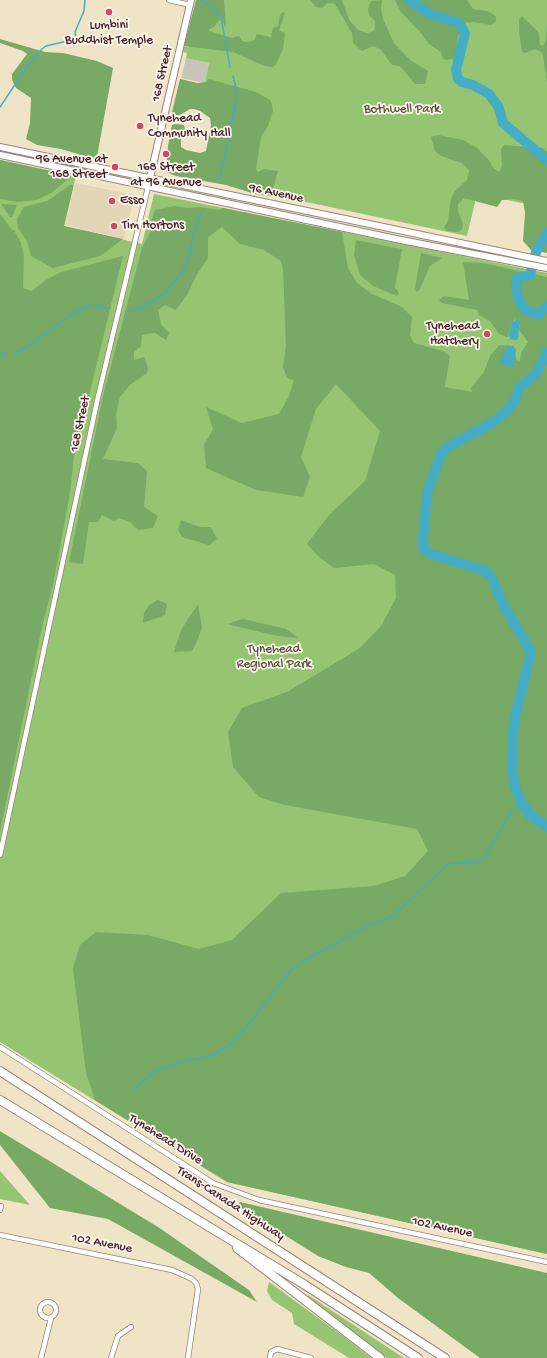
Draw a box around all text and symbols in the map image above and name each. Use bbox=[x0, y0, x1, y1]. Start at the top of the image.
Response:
marker: Lumbini Buddhist Temple bbox=[104, 7, 114, 17]
place label: Lumbini Buddhist Temple bbox=[65, 18, 153, 49]
street label: 168 Street bbox=[149, 45, 177, 103]
park label: Bothwell Park bbox=[364, 102, 440, 118]
place label: Tynehead Community Hall bbox=[148, 111, 230, 142]
marker: Tynehead Community Hall bbox=[135, 121, 145, 131]
marker: 168 Street at 96 Avenue bbox=[161, 149, 171, 159]
place label: 96 Avenue at 168 Street bbox=[36, 152, 107, 183]
place label: 168 Street at 96 Avenue bbox=[131, 160, 201, 191]
marker: 96 Avenue at 168 Street bbox=[110, 162, 120, 172]
street label: 96 Avenue bbox=[247, 181, 305, 207]
place label: Esso bbox=[120, 193, 144, 209]
marker: Esso bbox=[107, 196, 117, 206]
place label: Tim Hortons bbox=[122, 218, 184, 234]
marker: Tim Hortons bbox=[109, 221, 119, 231]
place label: Tynehead Hatchery bbox=[426, 319, 479, 350]
marker: Tynehead Hatchery bbox=[482, 329, 492, 339]
street label: 168 Street bbox=[67, 395, 95, 453]
park label: Tynehead Regional Park bbox=[237, 642, 311, 673]
street label: Tynehead Drive bbox=[125, 1111, 205, 1169]
street label: Trans-Canada Highway bbox=[173, 1163, 287, 1245]
street label: 102 Avenue bbox=[410, 1214, 474, 1242]
street label: 102 Avenue bbox=[70, 1231, 134, 1257]

